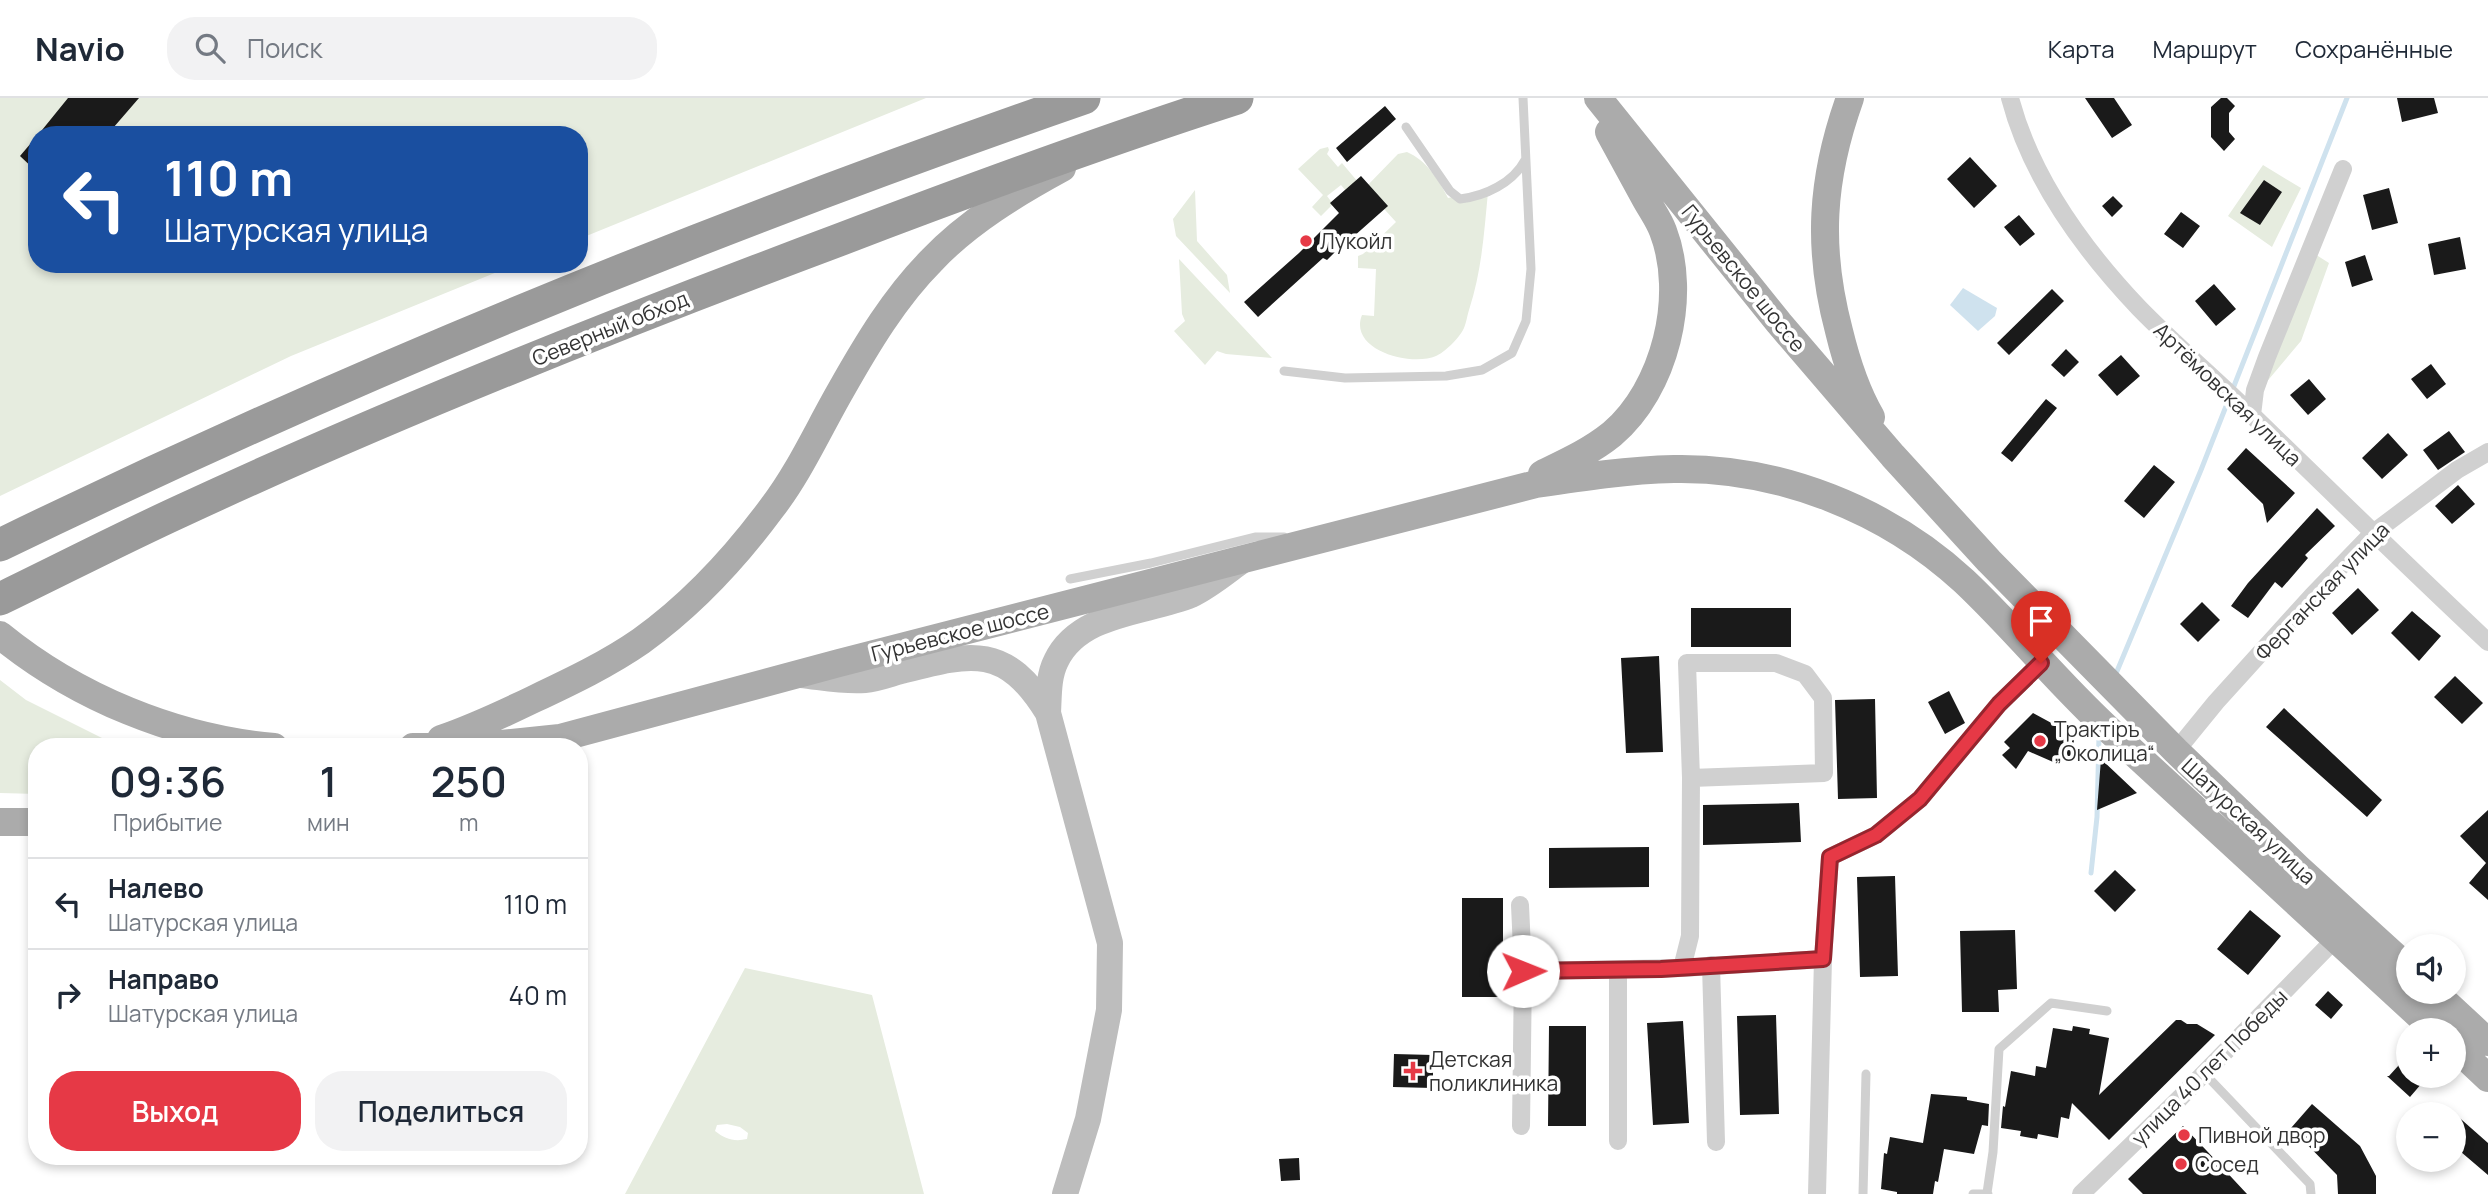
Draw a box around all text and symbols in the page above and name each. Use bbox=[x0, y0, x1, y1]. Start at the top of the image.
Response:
search box bbox=[167, 17, 657, 80]
text: Navio bbox=[35, 26, 125, 71]
icon: search bbox=[191, 29, 229, 67]
text: Поиск bbox=[247, 30, 322, 66]
text: Карта bbox=[2048, 32, 2115, 65]
text: Маршрут bbox=[2153, 32, 2257, 65]
text: Сохранённые bbox=[2295, 32, 2453, 65]
text: 110 m bbox=[164, 144, 293, 211]
icon: left bbox=[49, 154, 140, 245]
street label: Гурьевское шоссе bbox=[1676, 198, 1812, 358]
text: Шатурская улица bbox=[164, 208, 428, 252]
place label: Лукойл bbox=[1320, 227, 1392, 255]
marker: Лукойл bbox=[1298, 233, 1314, 249]
street label: Северный обход bbox=[528, 284, 692, 372]
street label: Артёмовская улица bbox=[2148, 316, 2308, 472]
street label: Ферганская улица bbox=[2249, 516, 2395, 666]
pin bbox=[2011, 591, 2071, 663]
street label: Гурьевское шоссе bbox=[868, 596, 1052, 668]
icon: arrive bbox=[2022, 602, 2060, 640]
place label: Трактiръ „Околица“ bbox=[2054, 715, 2155, 767]
marker: Трактiръ „Околица“ bbox=[2032, 733, 2048, 749]
text: 09:36 bbox=[109, 752, 226, 810]
text: 1 bbox=[320, 752, 337, 810]
text: 250 bbox=[431, 752, 507, 810]
street label: Шатурская улица bbox=[2176, 752, 2322, 890]
text: Прибытие bbox=[113, 806, 222, 838]
text: мин bbox=[307, 806, 350, 838]
text: m bbox=[459, 806, 479, 838]
text: Налево bbox=[108, 870, 204, 906]
icon: left bbox=[49, 885, 87, 923]
text: 110 m bbox=[504, 886, 567, 922]
text: Шатурская улица bbox=[108, 906, 298, 938]
position arrow bbox=[1486, 934, 1560, 1008]
map controls bbox=[2396, 934, 2466, 1172]
button: sound bbox=[2396, 934, 2466, 1004]
text: Направо bbox=[108, 961, 219, 997]
icon: right bbox=[49, 976, 87, 1014]
text: 40 m bbox=[509, 977, 567, 1013]
street label: улица 40 лет Победы bbox=[2125, 983, 2293, 1151]
text: Шатурская улица bbox=[108, 997, 298, 1029]
button: + bbox=[2396, 1018, 2466, 1088]
place label: Детская поликлиника bbox=[1429, 1045, 1558, 1097]
marker: Детская поликлиника bbox=[1403, 1061, 1423, 1081]
button: Выход bbox=[49, 1071, 301, 1151]
button: Поделиться bbox=[315, 1071, 567, 1151]
button: − bbox=[2396, 1102, 2466, 1172]
place label: Пивной двор bbox=[2198, 1121, 2325, 1149]
marker: Пивной двор bbox=[2176, 1127, 2192, 1143]
place label: Сосед bbox=[2195, 1150, 2259, 1178]
marker: Сосед bbox=[2173, 1156, 2189, 1172]

